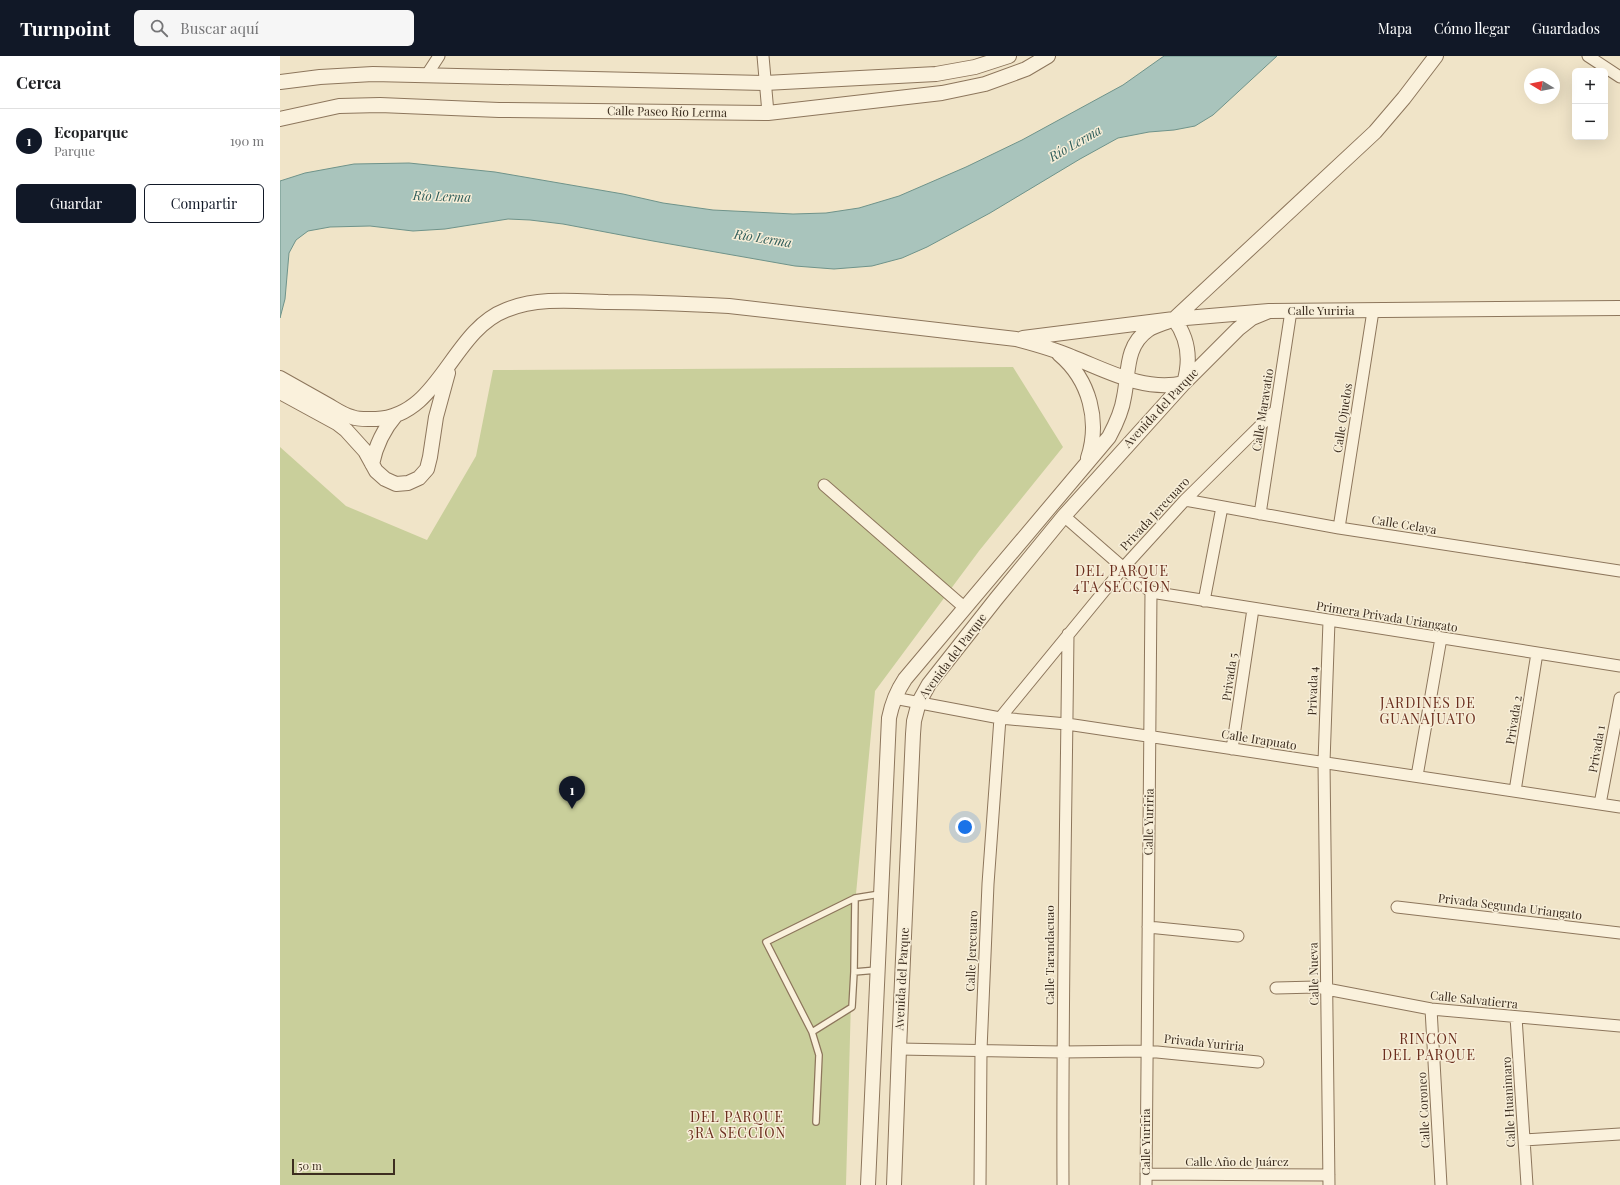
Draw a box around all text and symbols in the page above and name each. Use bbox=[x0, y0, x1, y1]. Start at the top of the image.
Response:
search box bbox=[134, 10, 414, 46]
text: Turnpoint bbox=[20, 15, 110, 41]
icon: search bbox=[148, 17, 170, 39]
text: Buscar aquí bbox=[180, 18, 259, 38]
text: Mapa bbox=[1378, 19, 1412, 38]
text: Cómo llegar bbox=[1434, 19, 1510, 38]
text: Guardados bbox=[1532, 19, 1600, 38]
north arrow bbox=[1524, 68, 1560, 104]
map controls bbox=[1572, 68, 1608, 140]
button: + bbox=[1572, 68, 1608, 104]
text: Cerca bbox=[16, 71, 61, 93]
street label: Calle Paseo Río Lerma bbox=[607, 102, 727, 120]
button: − bbox=[1572, 104, 1608, 140]
water label: Río Lerma bbox=[1044, 121, 1104, 165]
text: Ecoparque bbox=[54, 122, 128, 142]
text: 1 bbox=[27, 132, 31, 149]
text: 190 m bbox=[230, 132, 264, 149]
text: Parque bbox=[54, 142, 95, 159]
button: Guardar bbox=[16, 184, 136, 223]
button: Compartir bbox=[144, 184, 264, 223]
water label: Río Lerma bbox=[412, 186, 472, 205]
water label: Río Lerma bbox=[732, 224, 793, 250]
street label: Calle Yuriria bbox=[1287, 302, 1355, 318]
street label: Avenida del Parque bbox=[1119, 364, 1201, 451]
street label: Calle Maravatio bbox=[1248, 367, 1277, 452]
street label: Calle Ojuelos bbox=[1329, 382, 1355, 454]
street label: Privada Jerecuaro bbox=[1116, 473, 1193, 553]
street label: Calle Celaya bbox=[1370, 511, 1438, 537]
district label: DEL PARQUE 4TA SECCION bbox=[1073, 561, 1171, 596]
street label: Primera Privada Uriangato bbox=[1315, 597, 1459, 635]
street label: Avenida del Parque bbox=[914, 609, 990, 702]
street label: Privada 5 bbox=[1218, 652, 1240, 702]
street label: Privada 4 bbox=[1303, 666, 1321, 716]
district label: JARDINES DE GUANAJUATO bbox=[1379, 693, 1477, 728]
street label: Privada 2 bbox=[1501, 694, 1525, 745]
street label: Privada 1 bbox=[1584, 723, 1608, 774]
street label: Calle Irapuato bbox=[1220, 725, 1298, 753]
pin: 1 bbox=[559, 776, 585, 809]
street label: Calle Yuriria bbox=[1139, 788, 1157, 856]
your location bbox=[955, 817, 975, 837]
street label: Privada Segunda Uriangato bbox=[1437, 889, 1584, 923]
street label: Calle Tarandacuao bbox=[1041, 905, 1057, 1005]
street label: Calle Jerecuaro bbox=[962, 910, 980, 992]
street label: Avenida del Parque bbox=[890, 927, 912, 1032]
street label: Calle Nueva bbox=[1304, 942, 1322, 1006]
street label: Calle Salvatierra bbox=[1429, 986, 1519, 1012]
district label: RINCON DEL PARQUE bbox=[1382, 1029, 1476, 1064]
street label: Privada Yuriria bbox=[1163, 1030, 1245, 1054]
street label: Calle Huanimaro bbox=[1498, 1056, 1518, 1148]
street label: Calle Coroneo bbox=[1413, 1071, 1433, 1149]
district label: DEL PARQUE 3RA SECCION bbox=[688, 1107, 786, 1142]
street label: Calle Yuriria bbox=[1137, 1108, 1153, 1176]
street label: Calle Año de Juárez bbox=[1185, 1153, 1289, 1169]
scale bar bbox=[292, 1157, 395, 1176]
text: 50 m bbox=[298, 1158, 322, 1173]

